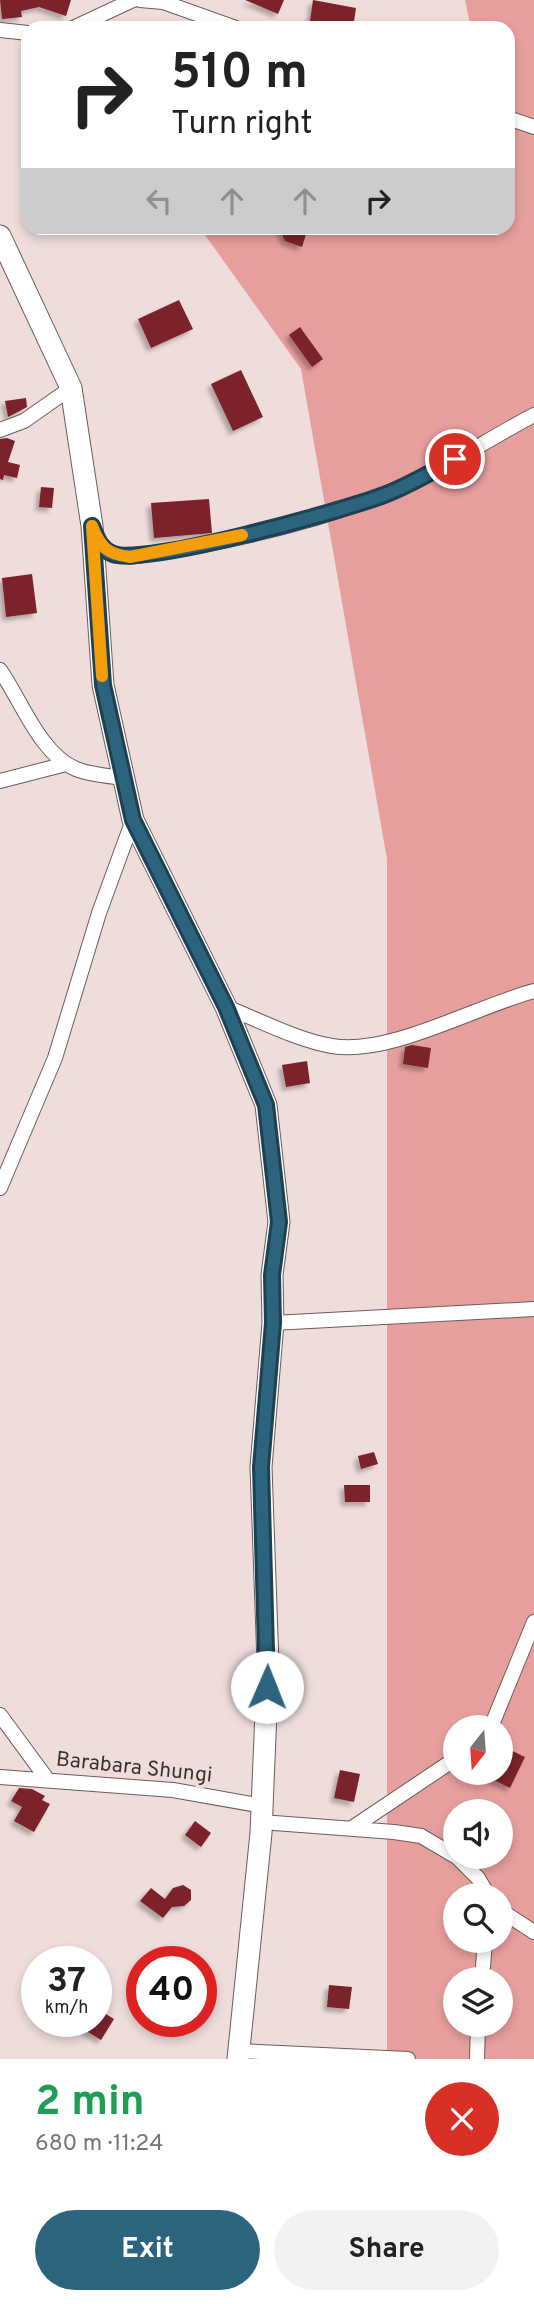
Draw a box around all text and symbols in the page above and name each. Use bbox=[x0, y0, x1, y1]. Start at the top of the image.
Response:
text: 510 m bbox=[171, 44, 308, 106]
icon: right bbox=[56, 49, 147, 140]
text: Turn right bbox=[171, 105, 313, 145]
icon: left bbox=[140, 182, 178, 220]
icon: ahead bbox=[213, 182, 251, 220]
icon: ahead bbox=[286, 182, 324, 220]
icon: right bbox=[359, 182, 397, 220]
pin bbox=[425, 429, 485, 489]
icon: arrive bbox=[436, 440, 474, 478]
position arrow bbox=[230, 1650, 304, 1724]
north arrow bbox=[443, 1715, 513, 1785]
map controls bbox=[443, 1715, 513, 2037]
street label: Barabara Shungi bbox=[55, 1746, 213, 1790]
button: sound bbox=[443, 1799, 513, 1869]
button: search bbox=[443, 1883, 513, 1953]
speed limit sign: 40 bbox=[126, 1946, 217, 2037]
text: 37 bbox=[47, 1960, 86, 2004]
button: layers bbox=[443, 1967, 513, 2037]
text: km/h bbox=[45, 1997, 88, 2020]
text: 2 min bbox=[35, 2077, 145, 2130]
button: close bbox=[425, 2082, 499, 2156]
text: 680 m · 11:24 bbox=[35, 2130, 163, 2159]
button: Exit bbox=[35, 2210, 260, 2290]
button: Share bbox=[274, 2210, 499, 2290]

